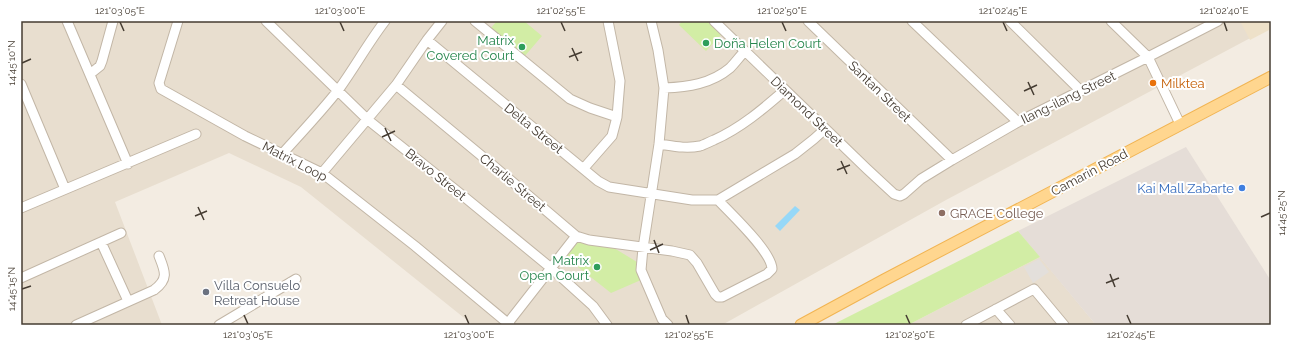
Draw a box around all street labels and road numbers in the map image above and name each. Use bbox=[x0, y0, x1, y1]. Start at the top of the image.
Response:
street label: Santan Street bbox=[845, 58, 914, 125]
street label: Ilang-ilang Street bbox=[1018, 68, 1119, 127]
street label: Diamond Street bbox=[768, 73, 846, 150]
street label: Delta Street bbox=[501, 100, 567, 157]
street label: Matrix Loop bbox=[260, 139, 330, 184]
street label: Bravo Street bbox=[402, 145, 470, 204]
street label: Camarin Road bbox=[1048, 146, 1130, 199]
street label: Charlie Street bbox=[477, 150, 549, 215]

